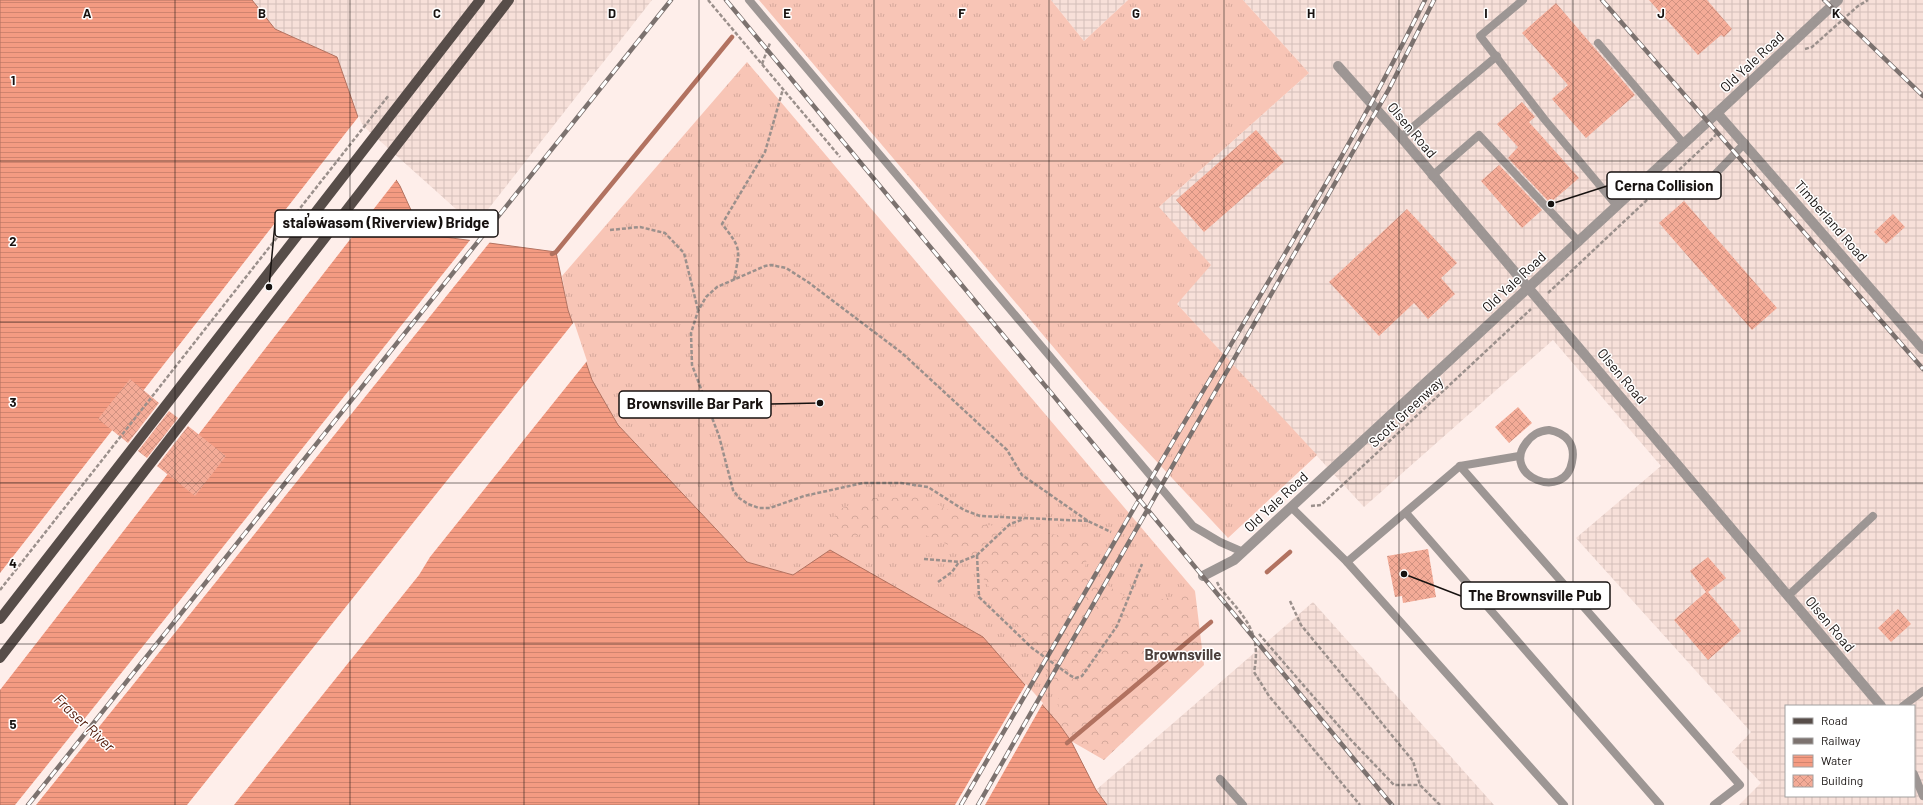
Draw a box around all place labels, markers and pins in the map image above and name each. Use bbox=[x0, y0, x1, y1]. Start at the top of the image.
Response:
callout: Cerna Collision bbox=[1607, 172, 1721, 199]
callout: stal̕əw̓asəm (Riverview) Bridge bbox=[275, 210, 498, 237]
callout: Brownsville Bar Park bbox=[619, 391, 771, 418]
callout: The Brownsville Pub bbox=[1461, 582, 1610, 609]

